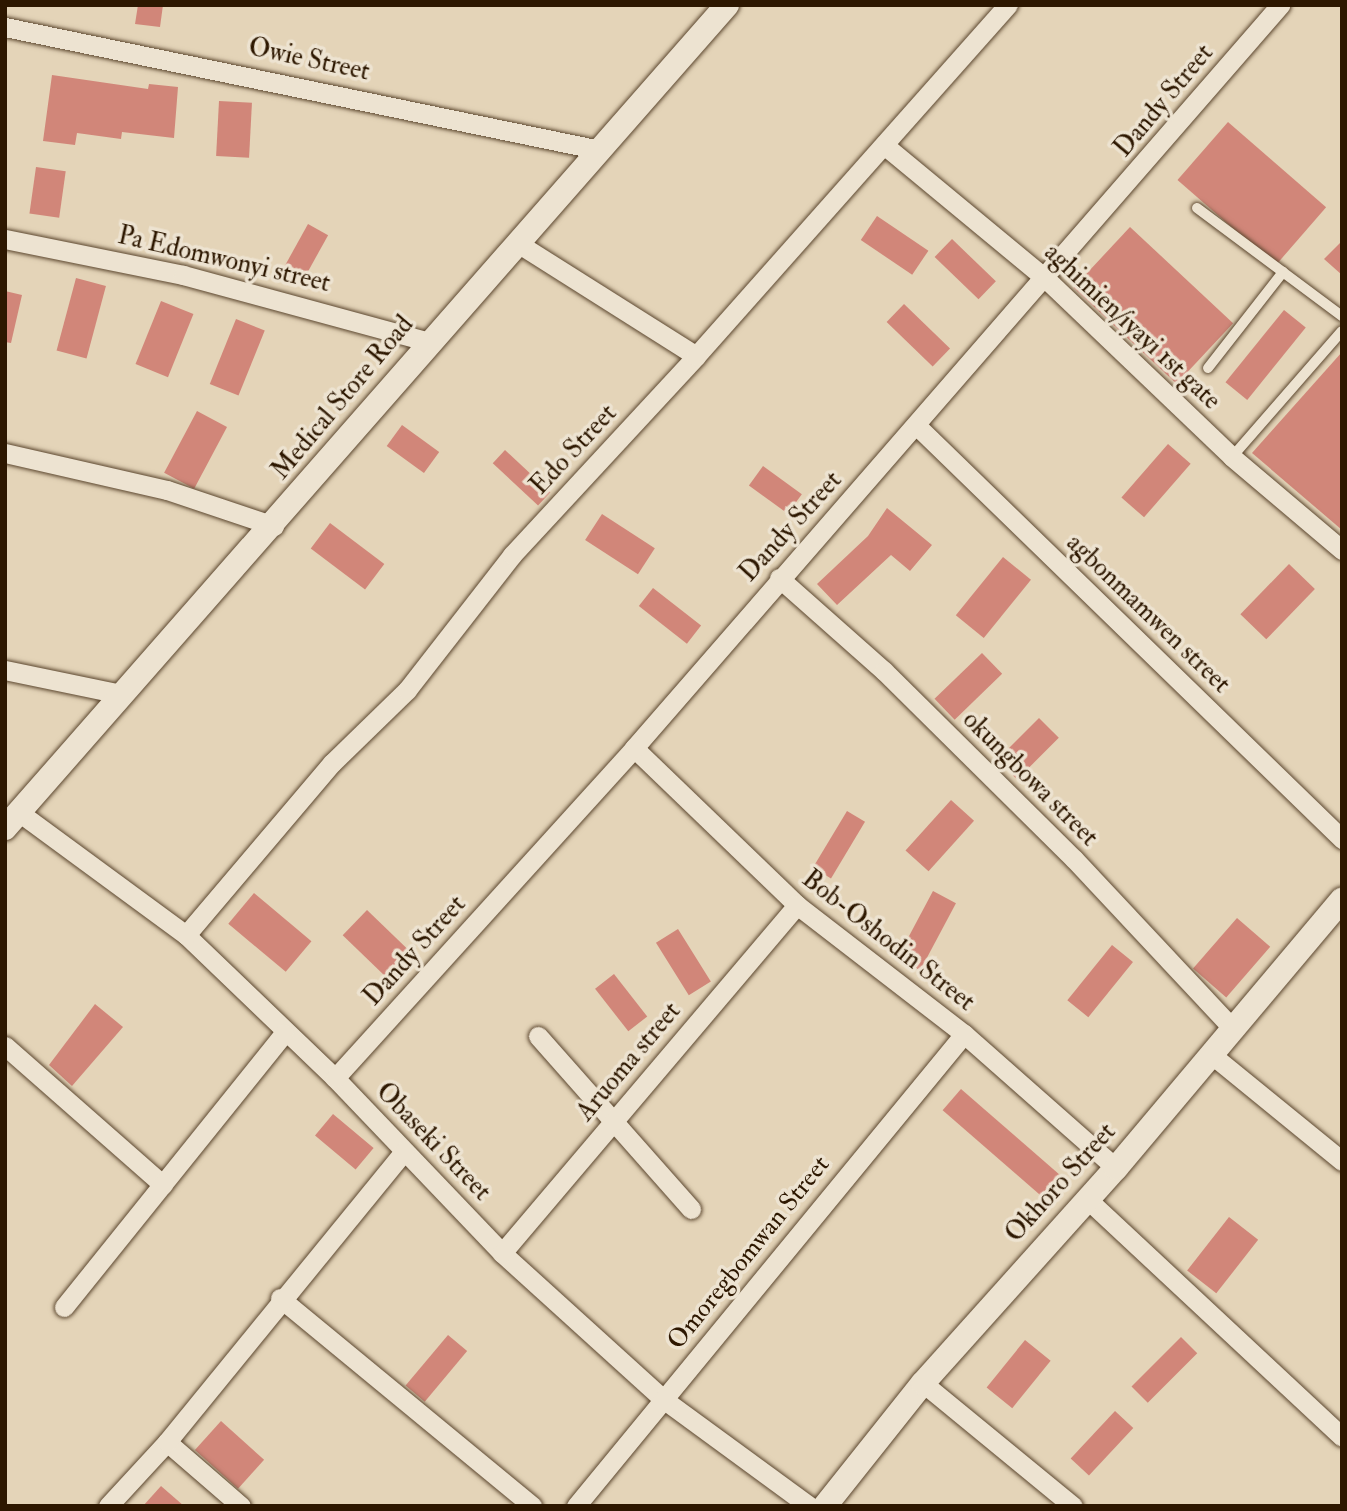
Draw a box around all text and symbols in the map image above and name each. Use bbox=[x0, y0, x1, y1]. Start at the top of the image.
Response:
street label: Owie Street bbox=[246, 32, 372, 88]
street label: Dandy Street bbox=[1108, 38, 1220, 164]
street label: Pa Edomwonyi street bbox=[115, 220, 333, 300]
street label: aghimien/iyayi 1st gate bbox=[1037, 237, 1227, 417]
street label: Medical Store Road bbox=[265, 310, 421, 486]
street label: Edo Street bbox=[524, 398, 624, 502]
street label: Dandy Street bbox=[733, 465, 849, 589]
street label: agbonmamwen street bbox=[1060, 528, 1236, 700]
street label: okungbowa street bbox=[956, 705, 1104, 853]
street label: Bob-Oshodin Street bbox=[795, 864, 981, 1018]
street label: Dandy Street bbox=[357, 889, 473, 1013]
street label: Aruoma street bbox=[570, 996, 688, 1128]
street label: Obaseki Street bbox=[369, 1077, 497, 1207]
street label: Okhoro Street bbox=[999, 1117, 1123, 1249]
street label: Omoregbomwan Street bbox=[661, 1150, 837, 1356]

